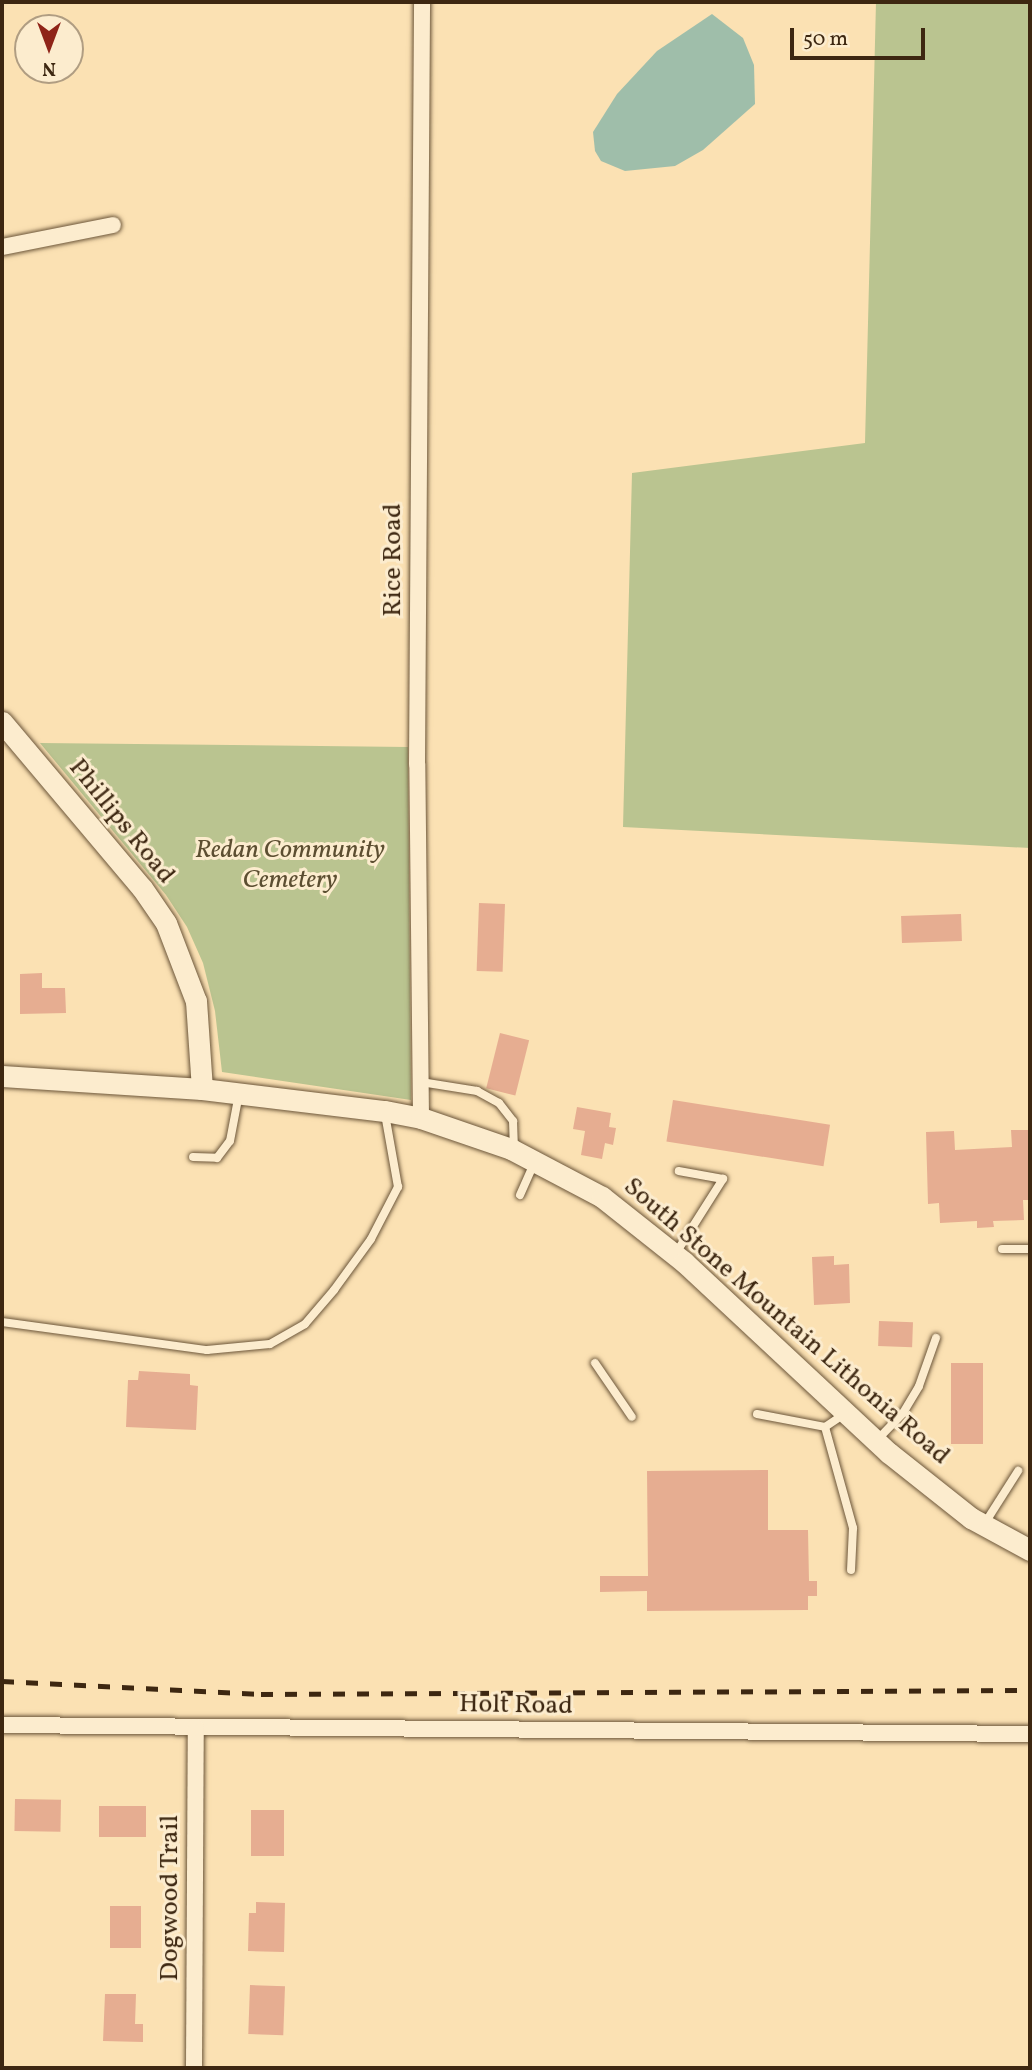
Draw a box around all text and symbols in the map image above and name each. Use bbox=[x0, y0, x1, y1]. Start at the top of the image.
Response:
north arrow bbox=[14, 14, 84, 84]
scale bar bbox=[794, 14, 929, 58]
text: 50 m bbox=[803, 25, 848, 54]
text: N bbox=[42, 55, 56, 81]
street label: Rice Road bbox=[378, 503, 410, 617]
street label: Phillips Road bbox=[61, 753, 181, 891]
park label: Redan Community Cemetery bbox=[195, 835, 385, 896]
street label: South Stone Mountain Lithonia Road bbox=[616, 1172, 956, 1472]
street label: Holt Road bbox=[459, 1689, 573, 1723]
street label: Dogwood Trail bbox=[155, 1814, 187, 1982]

